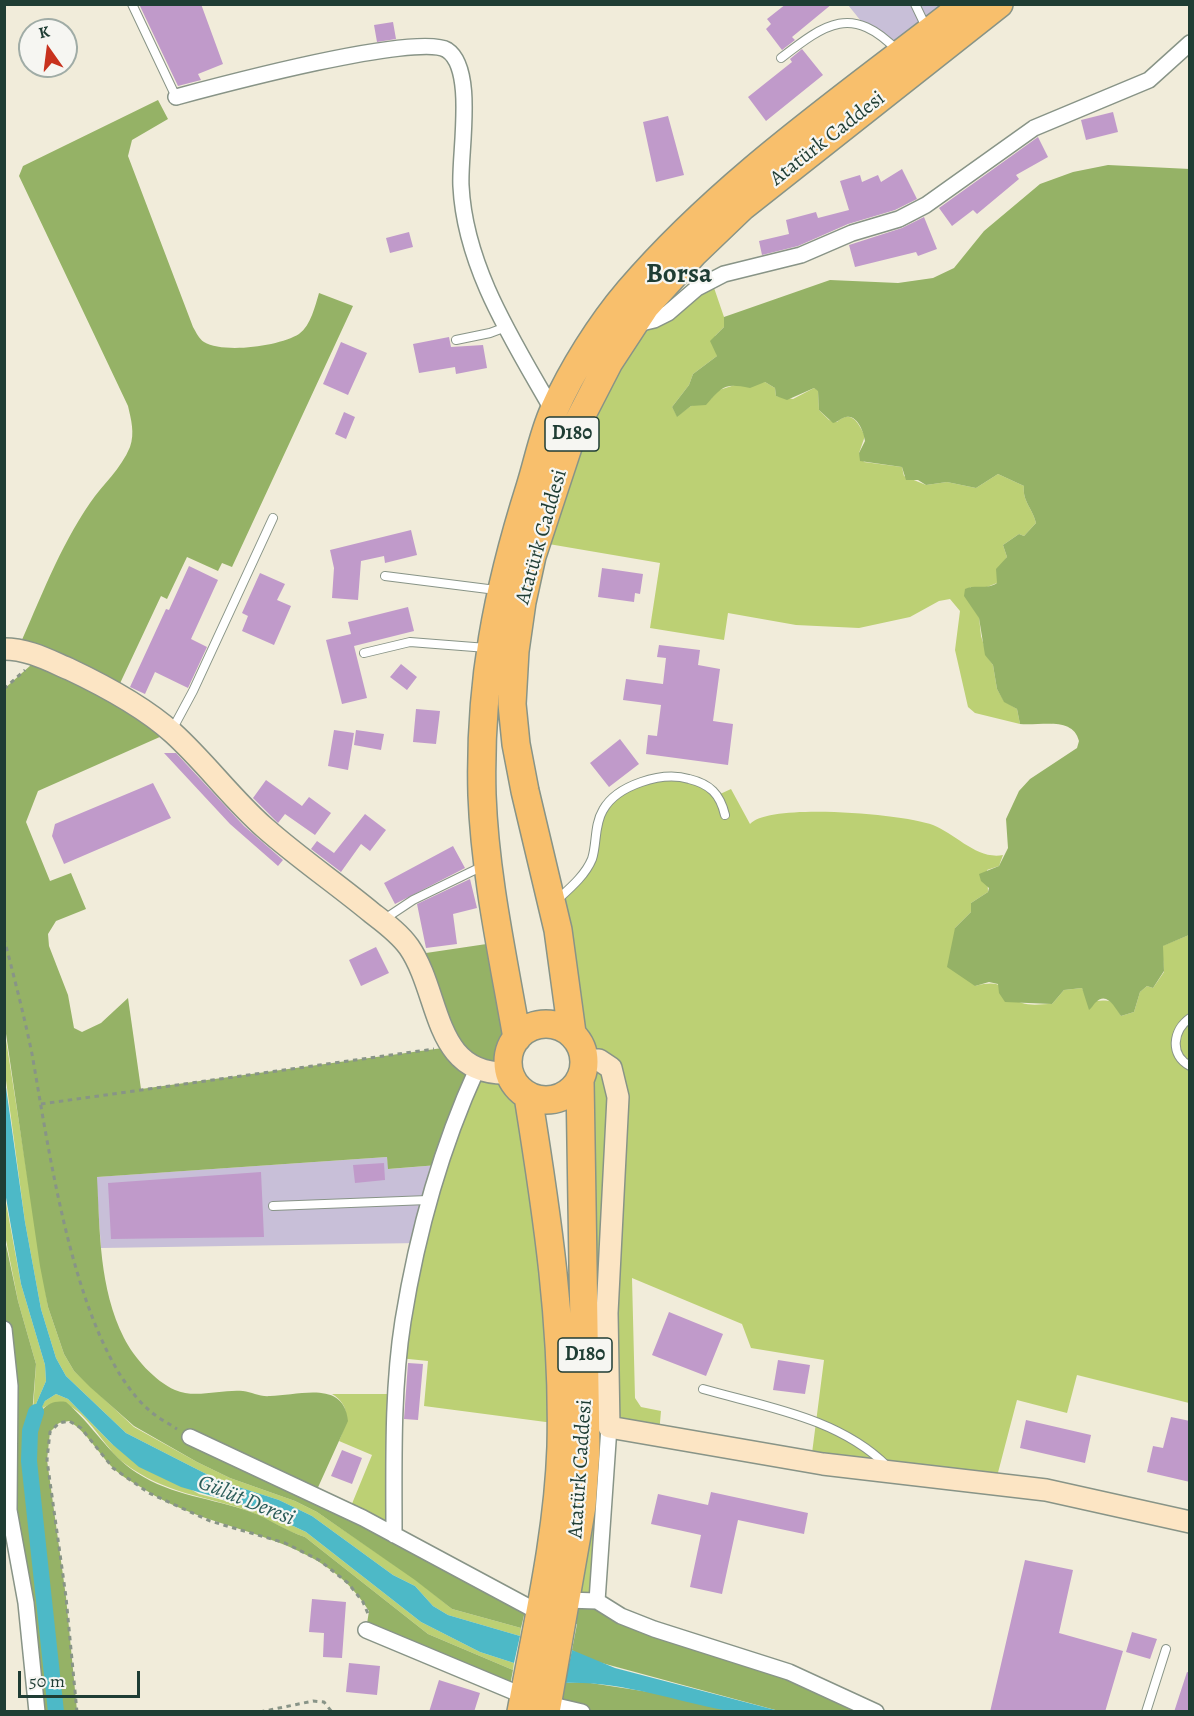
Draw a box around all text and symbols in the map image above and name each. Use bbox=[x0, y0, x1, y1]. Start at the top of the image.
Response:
north arrow bbox=[18, 18, 78, 78]
text: K bbox=[36, 21, 52, 44]
street label: Atatürk Caddesi bbox=[765, 86, 891, 192]
district label: Borsa bbox=[646, 259, 712, 291]
road number: D180 bbox=[545, 417, 599, 451]
street label: Atatürk Caddesi bbox=[511, 467, 573, 607]
road number: D180 bbox=[558, 1338, 612, 1372]
street label: Atatürk Caddesi bbox=[564, 1399, 598, 1539]
water label: Gülüt Deresi bbox=[194, 1470, 298, 1532]
scale bar bbox=[21, 1659, 142, 1697]
text: 50 m bbox=[29, 1669, 65, 1693]

